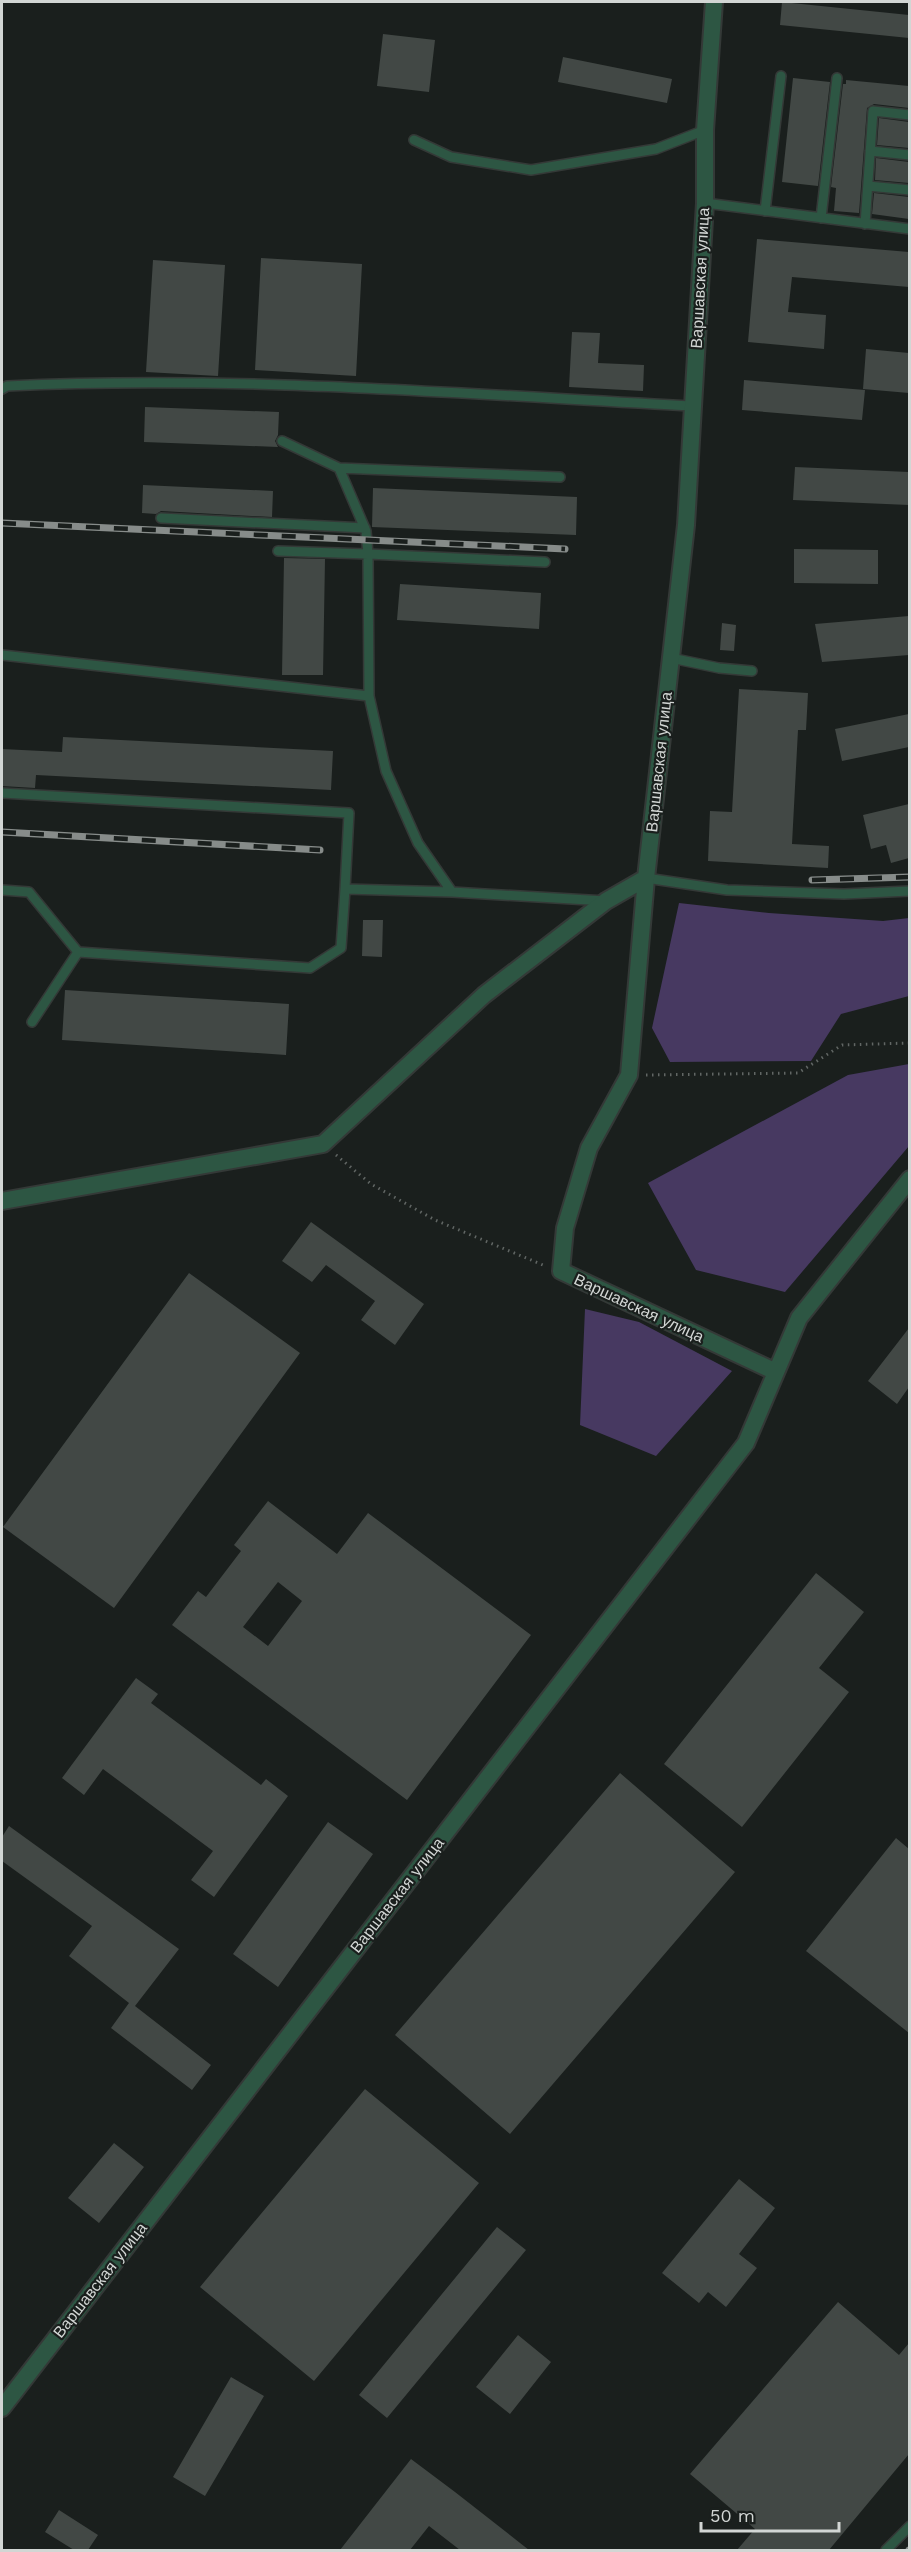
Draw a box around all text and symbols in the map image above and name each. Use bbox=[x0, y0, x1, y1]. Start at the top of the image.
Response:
street label: Варшавская улица bbox=[687, 207, 713, 349]
street label: Варшавская улица bbox=[642, 691, 676, 833]
street label: Варшавская улица bbox=[571, 1270, 707, 1346]
street label: Варшавская улица bbox=[346, 1834, 448, 1956]
street label: Варшавская улица bbox=[49, 2219, 151, 2341]
scale bar bbox=[701, 2495, 839, 2533]
text: 50 m bbox=[710, 2505, 755, 2526]

